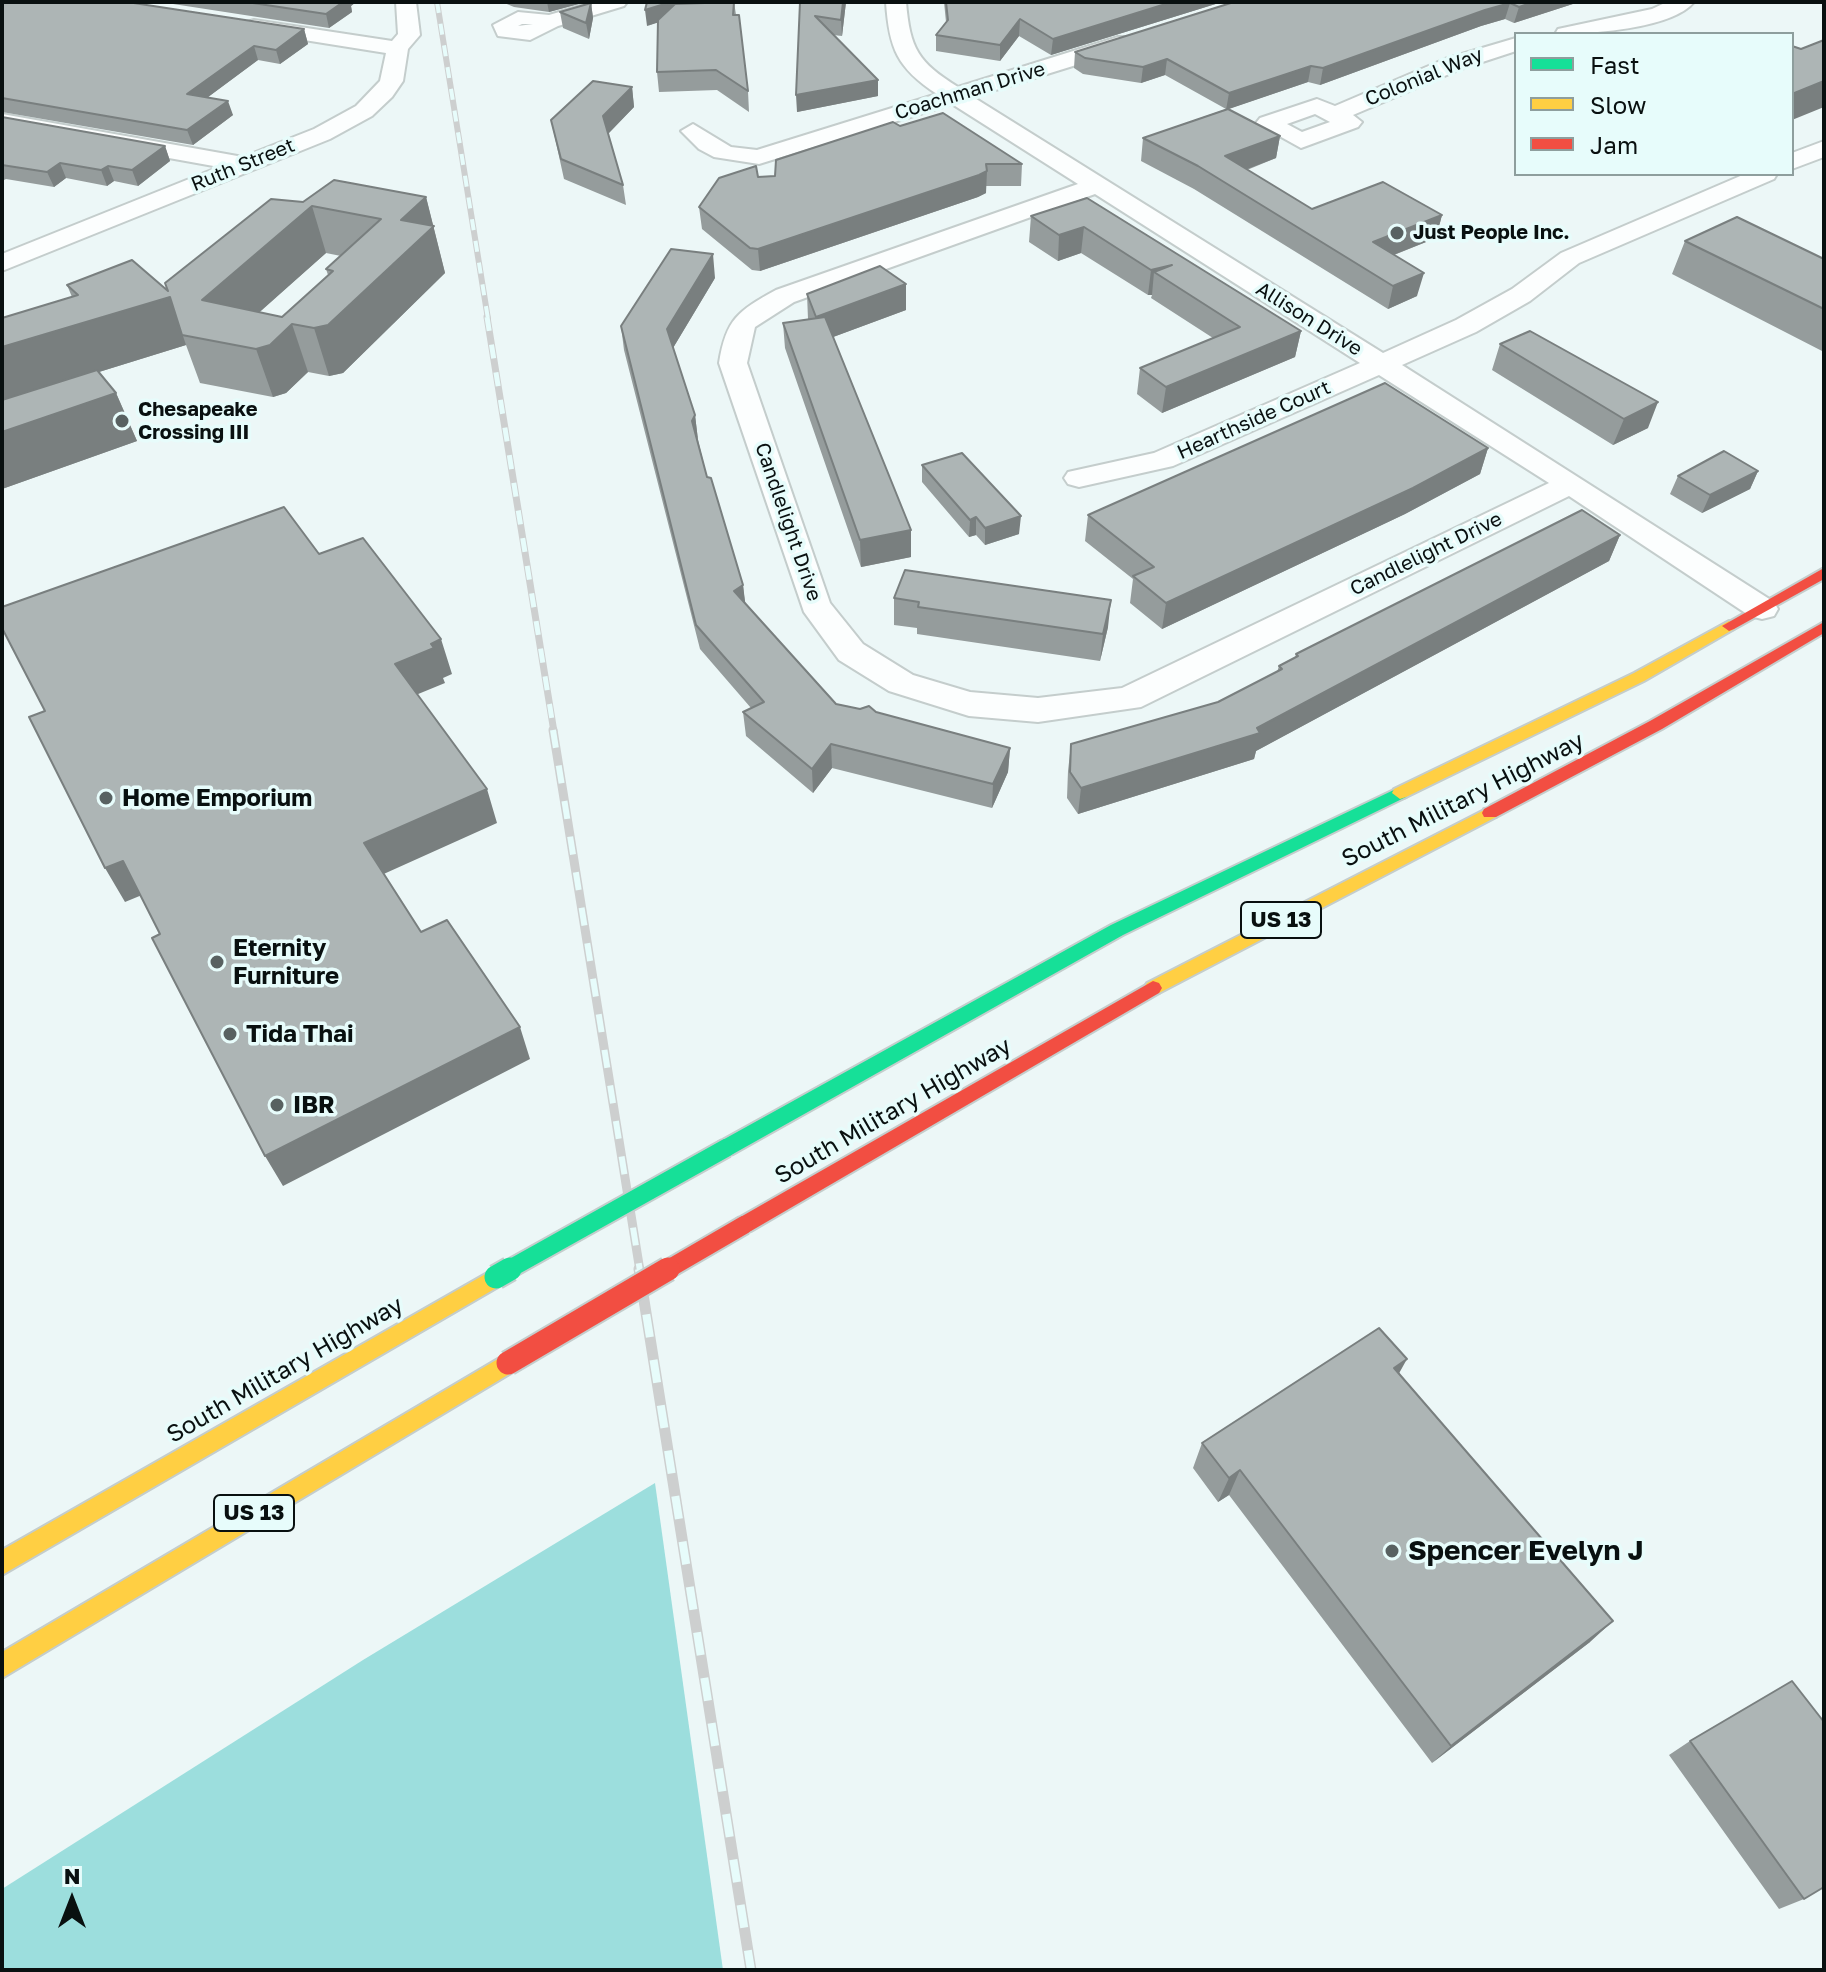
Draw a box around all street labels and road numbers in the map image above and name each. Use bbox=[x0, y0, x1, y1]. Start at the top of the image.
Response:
street label: Colonial Way bbox=[1362, 43, 1486, 111]
street label: Coachman Drive bbox=[892, 57, 1048, 125]
street label: Ruth Street bbox=[188, 133, 298, 197]
street label: Allison Drive bbox=[1251, 277, 1367, 361]
street label: Hearthside Court bbox=[1174, 375, 1334, 465]
street label: Candlelight Drive bbox=[750, 440, 826, 604]
street label: Candlelight Drive bbox=[1346, 507, 1506, 601]
street label: South Military Highway bbox=[1337, 726, 1589, 874]
road number: US 13 bbox=[1241, 902, 1321, 938]
street label: South Military Highway bbox=[770, 1032, 1016, 1190]
street label: South Military Highway bbox=[162, 1291, 408, 1449]
road number: US 13 bbox=[214, 1495, 294, 1531]

